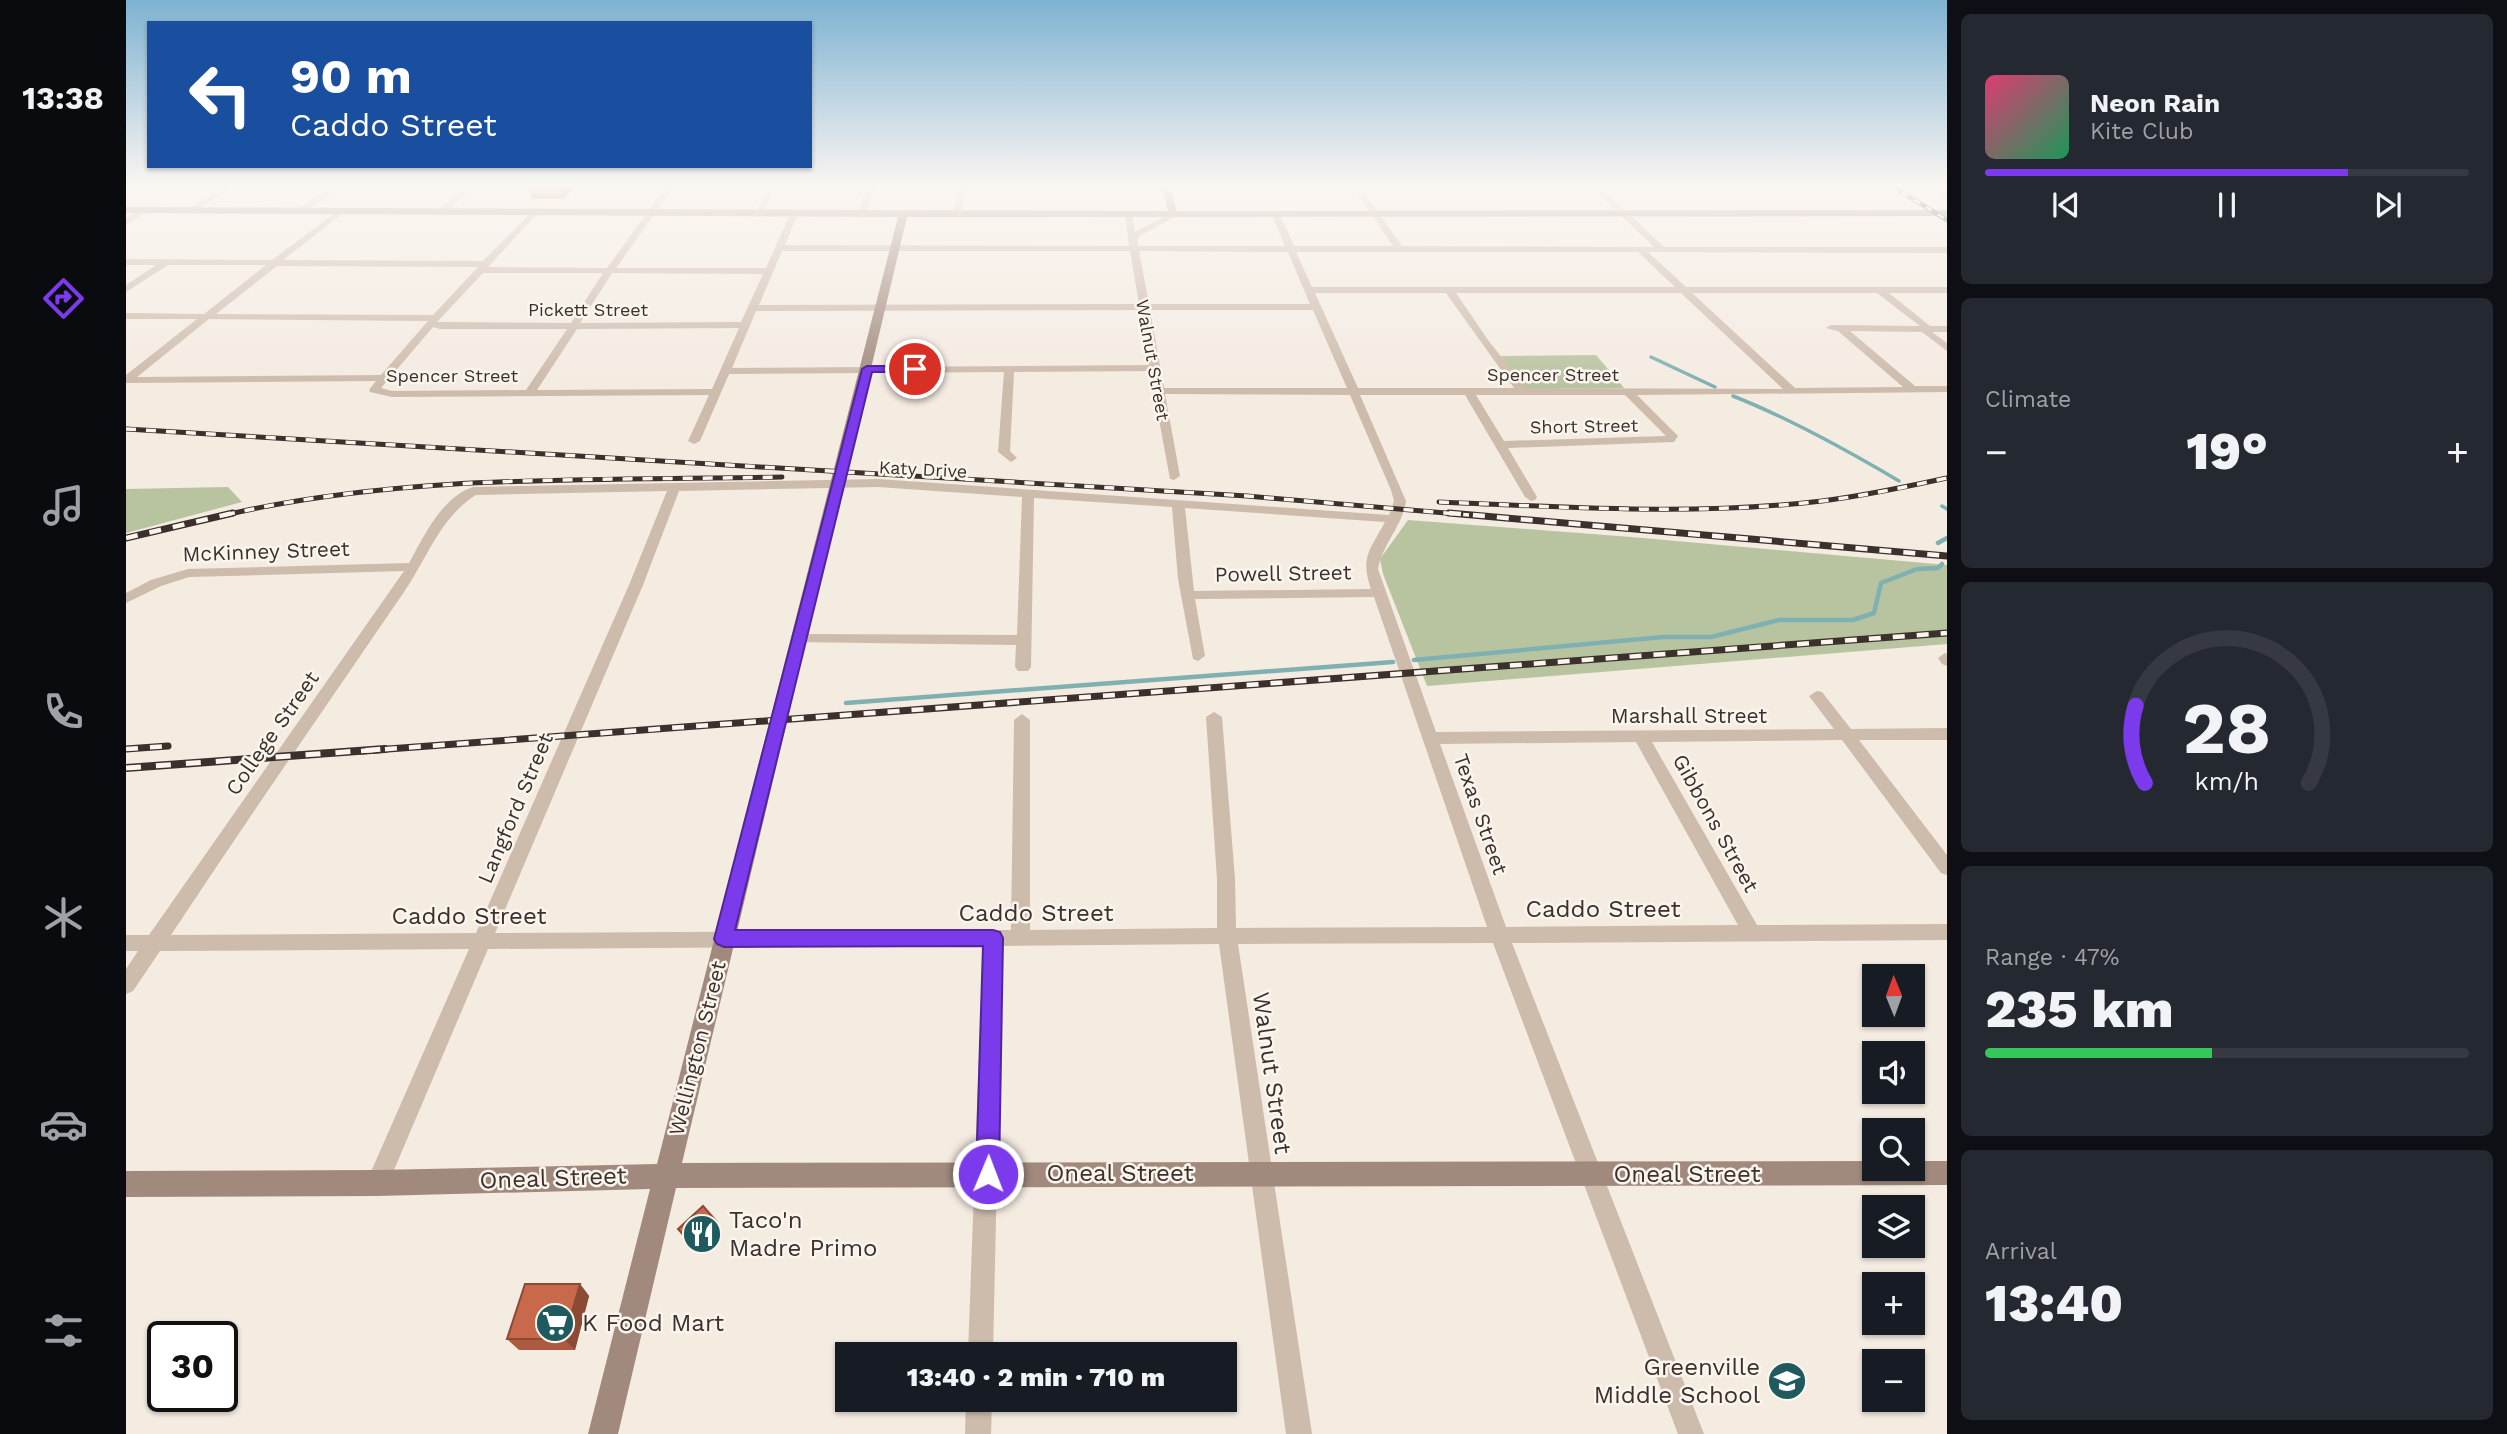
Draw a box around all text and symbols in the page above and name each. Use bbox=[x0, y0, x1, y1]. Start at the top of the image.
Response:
text: 90 m bbox=[290, 47, 412, 105]
icon: left bbox=[175, 49, 266, 140]
text: 13:38 bbox=[22, 79, 104, 117]
text: Neon Rain bbox=[2090, 88, 2220, 118]
text: Caddo Street bbox=[290, 106, 497, 144]
text: Kite Club bbox=[2090, 118, 2193, 145]
icon: previous bbox=[2047, 186, 2085, 224]
icon: pause bbox=[2208, 186, 2246, 224]
icon: next bbox=[2369, 186, 2407, 224]
icon: directions bbox=[39, 274, 88, 323]
street label: Walnut Street bbox=[1132, 298, 1174, 423]
street label: Pickett Street bbox=[528, 299, 648, 320]
pin bbox=[885, 339, 945, 399]
icon: arrive bbox=[896, 350, 934, 388]
street label: Spencer Street bbox=[1487, 364, 1619, 385]
street label: Spencer Street bbox=[386, 365, 518, 386]
text: Climate bbox=[1985, 386, 2071, 413]
street label: Short Street bbox=[1530, 415, 1639, 437]
text: 19° bbox=[2186, 421, 2268, 482]
text: − bbox=[1985, 430, 2008, 474]
text: + bbox=[2446, 430, 2469, 474]
street label: Katy Drive bbox=[878, 456, 968, 482]
icon: music bbox=[39, 481, 88, 530]
street label: McKinney Street bbox=[182, 536, 350, 566]
street label: Powell Street bbox=[1214, 559, 1352, 587]
street label: College Street bbox=[220, 666, 324, 800]
text: 28 bbox=[2182, 685, 2272, 771]
icon: phone bbox=[39, 687, 88, 736]
street label: Marshall Street bbox=[1611, 703, 1767, 728]
street label: Langford Street bbox=[472, 729, 558, 887]
street label: Texas Street bbox=[1449, 750, 1513, 878]
street label: Gibbons Street bbox=[1668, 750, 1764, 897]
text: km/h bbox=[2195, 767, 2259, 796]
icon: climate bbox=[39, 893, 88, 942]
street label: Caddo Street bbox=[1526, 895, 1680, 923]
street label: Caddo Street bbox=[959, 899, 1113, 927]
street label: Caddo Street bbox=[392, 902, 546, 930]
text: Range · 47% bbox=[1985, 944, 2119, 971]
street label: Wellington Street bbox=[663, 958, 731, 1138]
north arrow bbox=[1862, 964, 1925, 1027]
map controls bbox=[1862, 964, 1925, 1412]
text: 235 km bbox=[1985, 979, 2174, 1040]
street label: Walnut Street bbox=[1247, 990, 1297, 1156]
button: sound bbox=[1862, 1041, 1925, 1104]
icon: car bbox=[39, 1100, 88, 1149]
button: search bbox=[1862, 1118, 1925, 1181]
position arrow bbox=[951, 1137, 1025, 1211]
street label: Oneal Street bbox=[1046, 1159, 1194, 1187]
street label: Oneal Street bbox=[1613, 1160, 1761, 1188]
street label: Oneal Street bbox=[479, 1161, 627, 1195]
button: layers bbox=[1862, 1195, 1925, 1258]
place label: Taco'n Madre Primo bbox=[729, 1206, 878, 1262]
restaurant icon: Taco'n Madre Primo bbox=[681, 1213, 723, 1255]
text: Arrival bbox=[1985, 1238, 2057, 1265]
button: + bbox=[1862, 1272, 1925, 1335]
text: 13:40 bbox=[1985, 1273, 2123, 1334]
supermarket icon: K Food Mart bbox=[534, 1302, 576, 1344]
icon: filters bbox=[39, 1306, 88, 1355]
place label: K Food Mart bbox=[582, 1309, 724, 1337]
speed limit sign: 30 bbox=[147, 1321, 238, 1412]
button: − bbox=[1862, 1349, 1925, 1412]
place label: Greenville Middle School bbox=[1594, 1353, 1761, 1409]
school or university icon: Greenville Middle School bbox=[1766, 1360, 1808, 1402]
text: 13:40 · 2 min · 710 m bbox=[907, 1362, 1165, 1392]

